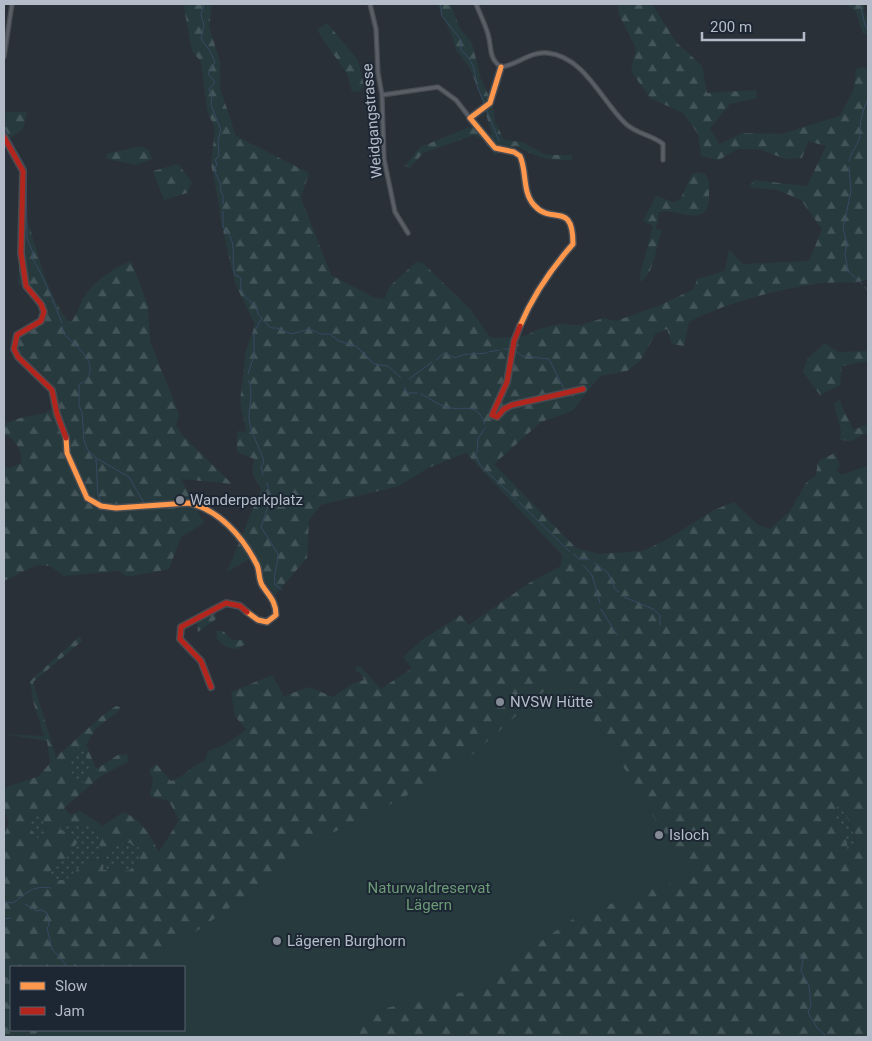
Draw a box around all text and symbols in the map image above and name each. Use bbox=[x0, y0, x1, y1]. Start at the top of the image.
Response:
scale bar bbox=[702, 10, 804, 42]
text: 200 m bbox=[710, 18, 752, 36]
street label: Weidgangstrasse bbox=[358, 63, 386, 179]
place label: Wanderparkplatz bbox=[190, 491, 303, 509]
marker: Wanderparkplatz bbox=[174, 494, 186, 506]
place label: NVSW Hütte bbox=[510, 693, 593, 711]
marker: NVSW Hütte bbox=[494, 696, 506, 708]
place label: Isloch bbox=[669, 826, 709, 844]
marker: Isloch bbox=[653, 829, 665, 841]
park label: Naturwaldreservat Lägern bbox=[368, 879, 490, 914]
place label: Lägeren Burghorn bbox=[287, 932, 406, 950]
marker: Lägeren Burghorn bbox=[271, 935, 283, 947]
legend bbox=[10, 966, 185, 1031]
text: Slow bbox=[55, 977, 87, 995]
text: Jam bbox=[55, 1002, 85, 1020]

